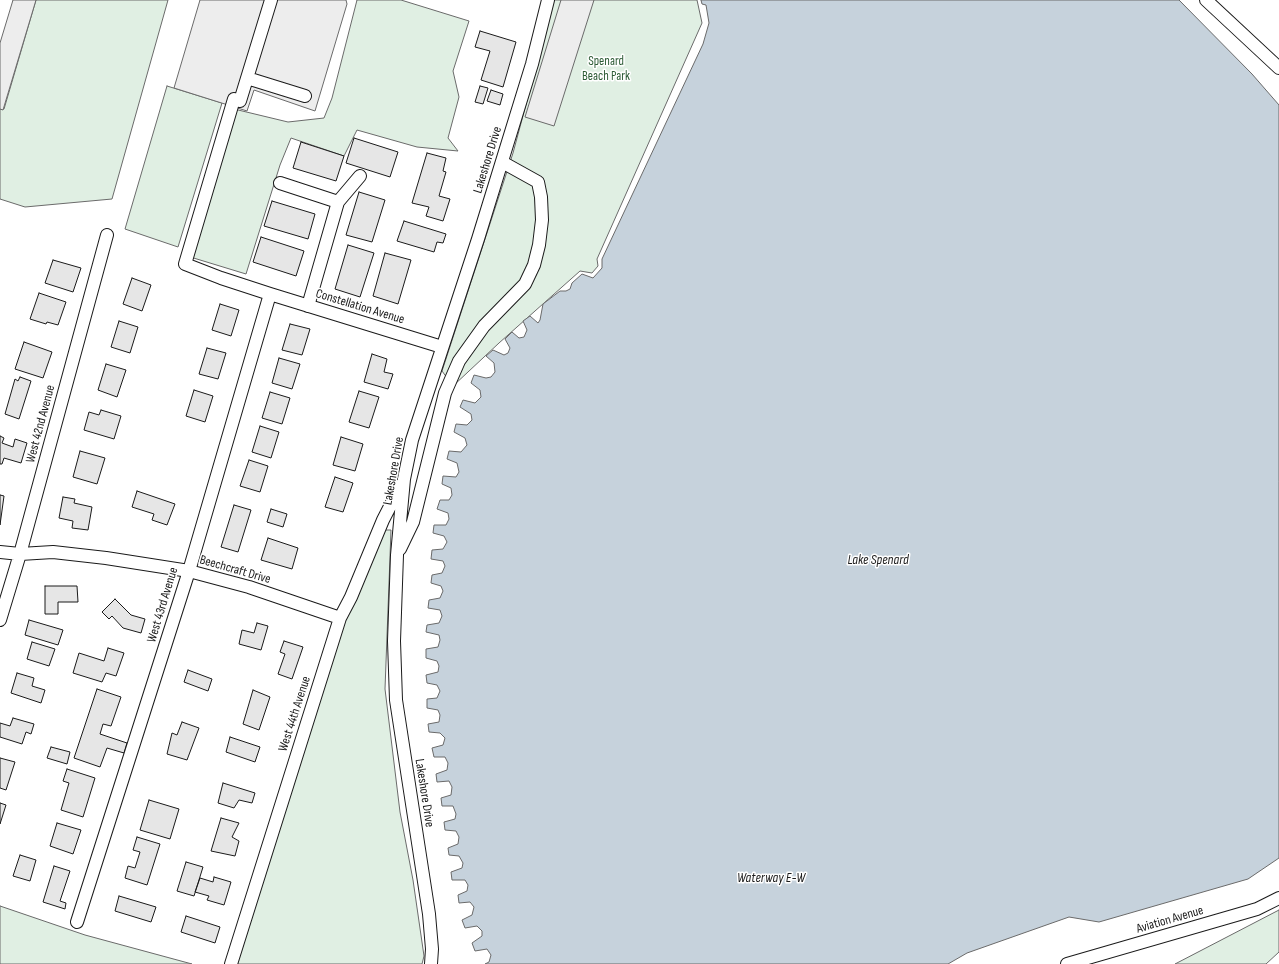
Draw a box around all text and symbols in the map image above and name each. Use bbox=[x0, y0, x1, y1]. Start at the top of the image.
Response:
park label: Spenard Beach Park bbox=[582, 54, 630, 85]
street label: Lakeshore Drive bbox=[470, 125, 506, 195]
street label: Constellation Avenue bbox=[314, 286, 406, 328]
street label: West 42nd Avenue bbox=[23, 383, 59, 465]
street label: Lakeshore Drive bbox=[380, 436, 408, 506]
street label: Beechcraft Drive bbox=[198, 552, 272, 588]
water label: Lake Spenard bbox=[847, 552, 909, 568]
street label: West 43rd Avenue bbox=[144, 565, 182, 645]
street label: West 44th Avenue bbox=[275, 674, 315, 754]
street label: Lakeshore Drive bbox=[411, 758, 437, 828]
water label: Waterway E-W bbox=[737, 870, 805, 886]
street label: Aviation Avenue bbox=[1135, 903, 1205, 937]

